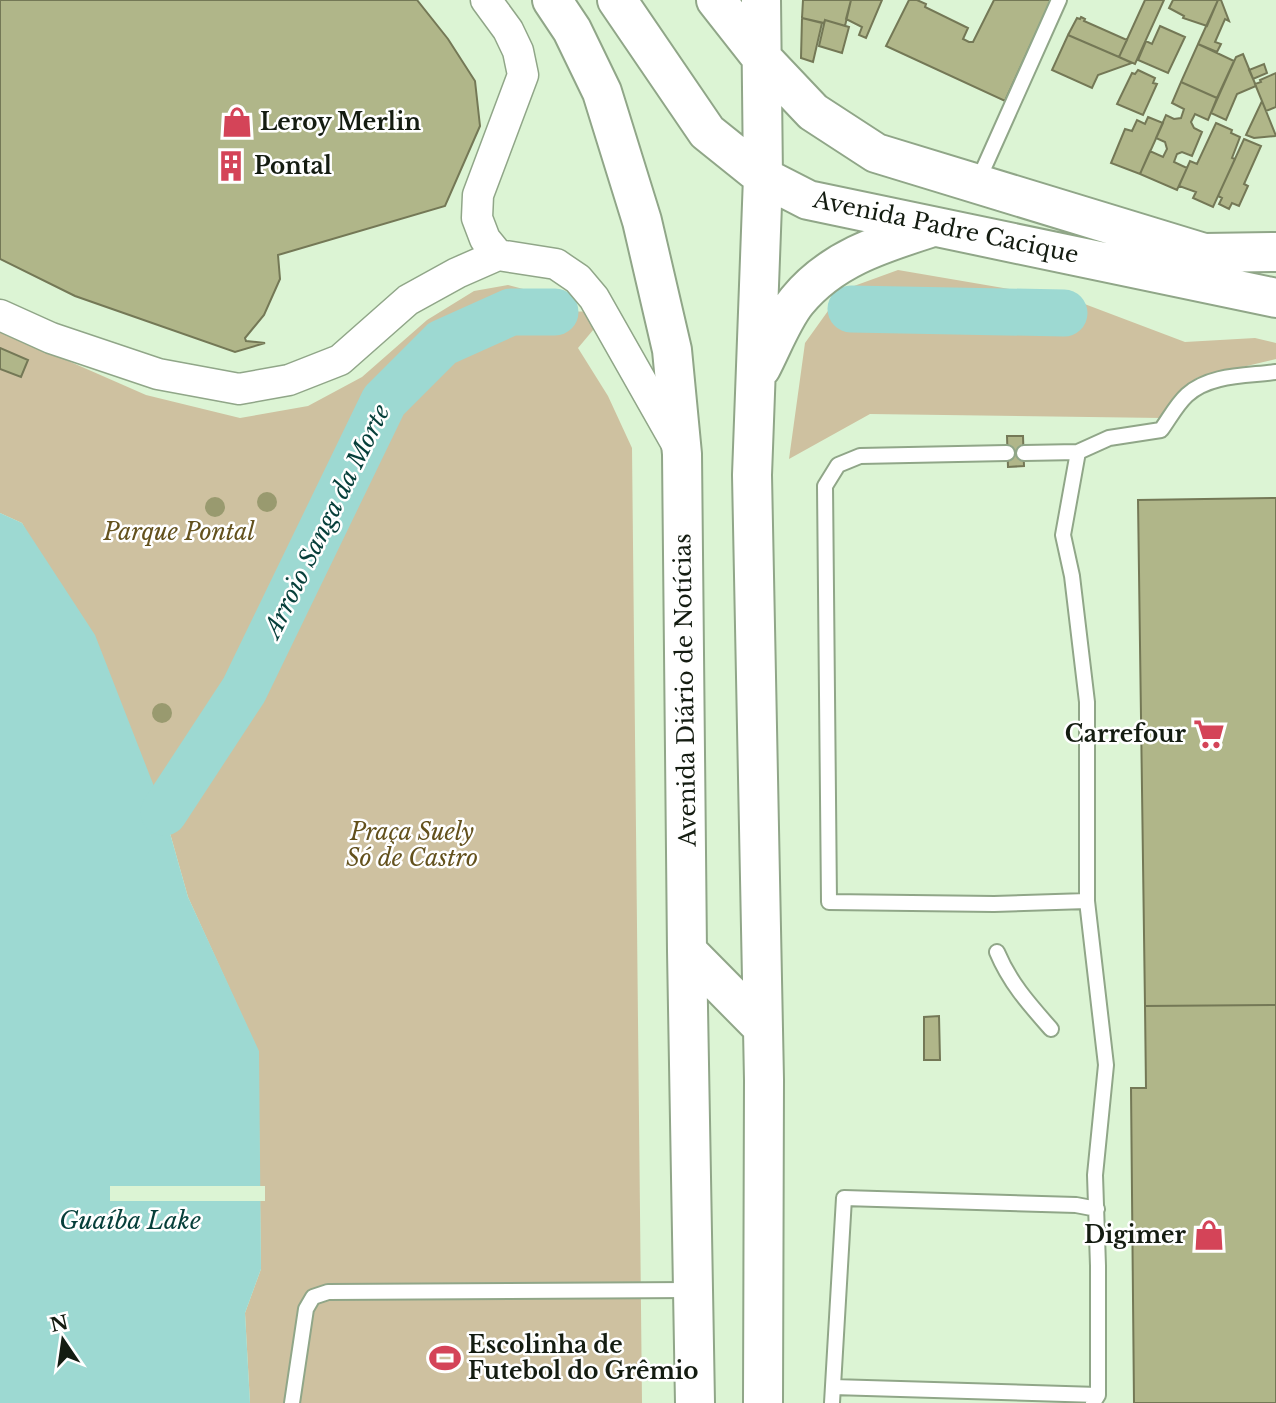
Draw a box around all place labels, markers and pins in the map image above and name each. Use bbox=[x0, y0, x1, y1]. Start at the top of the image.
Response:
shop icon: Leroy Merlin bbox=[220, 105, 254, 139]
place label: Leroy Merlin bbox=[260, 108, 421, 136]
building icon: Pontal bbox=[214, 149, 248, 183]
place label: Pontal bbox=[254, 152, 332, 180]
supermarket icon: Carrefour bbox=[1192, 717, 1226, 751]
place label: Carrefour bbox=[1065, 720, 1187, 748]
shop icon: Digimer bbox=[1192, 1218, 1226, 1252]
place label: Digimer bbox=[1084, 1221, 1187, 1249]
place label: Escolinha de Futebol do Grêmio bbox=[468, 1331, 698, 1385]
sports icon: Escolinha de Futebol do Grêmio bbox=[428, 1341, 462, 1375]

